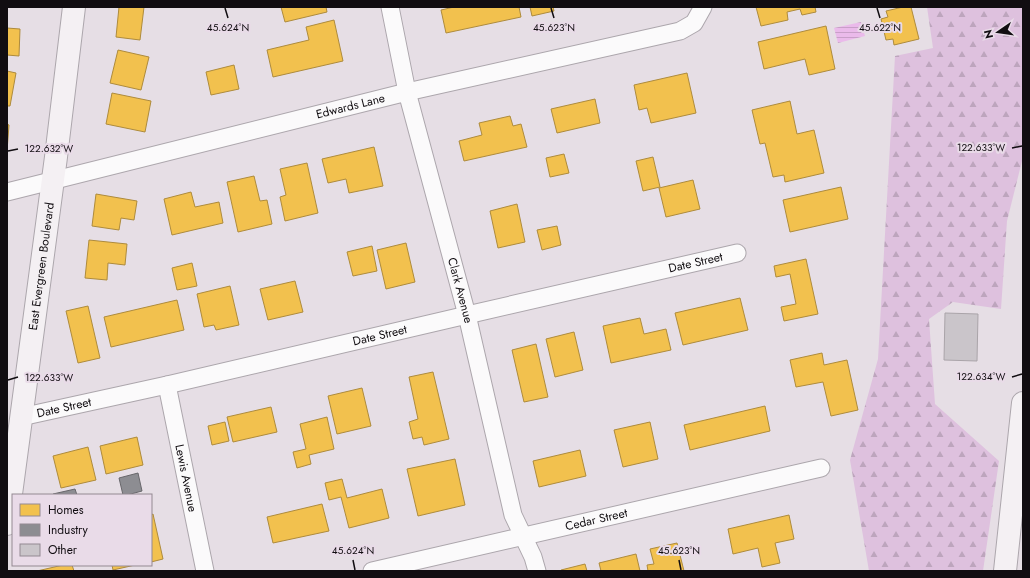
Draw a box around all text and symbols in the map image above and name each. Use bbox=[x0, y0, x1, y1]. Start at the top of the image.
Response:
north arrow bbox=[978, 12, 1018, 52]
text: 45.624°N bbox=[207, 20, 249, 35]
text: 45.623°N bbox=[533, 20, 575, 35]
text: 45.622°N bbox=[859, 20, 901, 35]
text: N bbox=[979, 28, 997, 40]
street label: Edwards Lane bbox=[314, 89, 387, 123]
text: 122.633°W bbox=[957, 140, 1005, 155]
text: 122.632°W bbox=[25, 141, 73, 156]
street label: East Evergreen Boulevard bbox=[24, 201, 59, 331]
street label: Date Street bbox=[667, 248, 725, 277]
street label: Clark Avenue bbox=[443, 255, 478, 325]
street label: Date Street bbox=[351, 320, 409, 350]
text: 122.634°W bbox=[957, 369, 1005, 384]
text: 122.633°W bbox=[25, 370, 73, 385]
street label: Date Street bbox=[35, 393, 93, 422]
street label: Lewis Avenue bbox=[170, 443, 202, 513]
legend bbox=[12, 494, 152, 566]
text: Homes bbox=[48, 501, 84, 519]
street label: Cedar Street bbox=[563, 504, 629, 535]
text: Industry bbox=[48, 521, 89, 539]
text: Other bbox=[48, 541, 78, 559]
text: 45.624°N bbox=[332, 543, 374, 558]
text: 45.623°N bbox=[658, 543, 700, 558]

